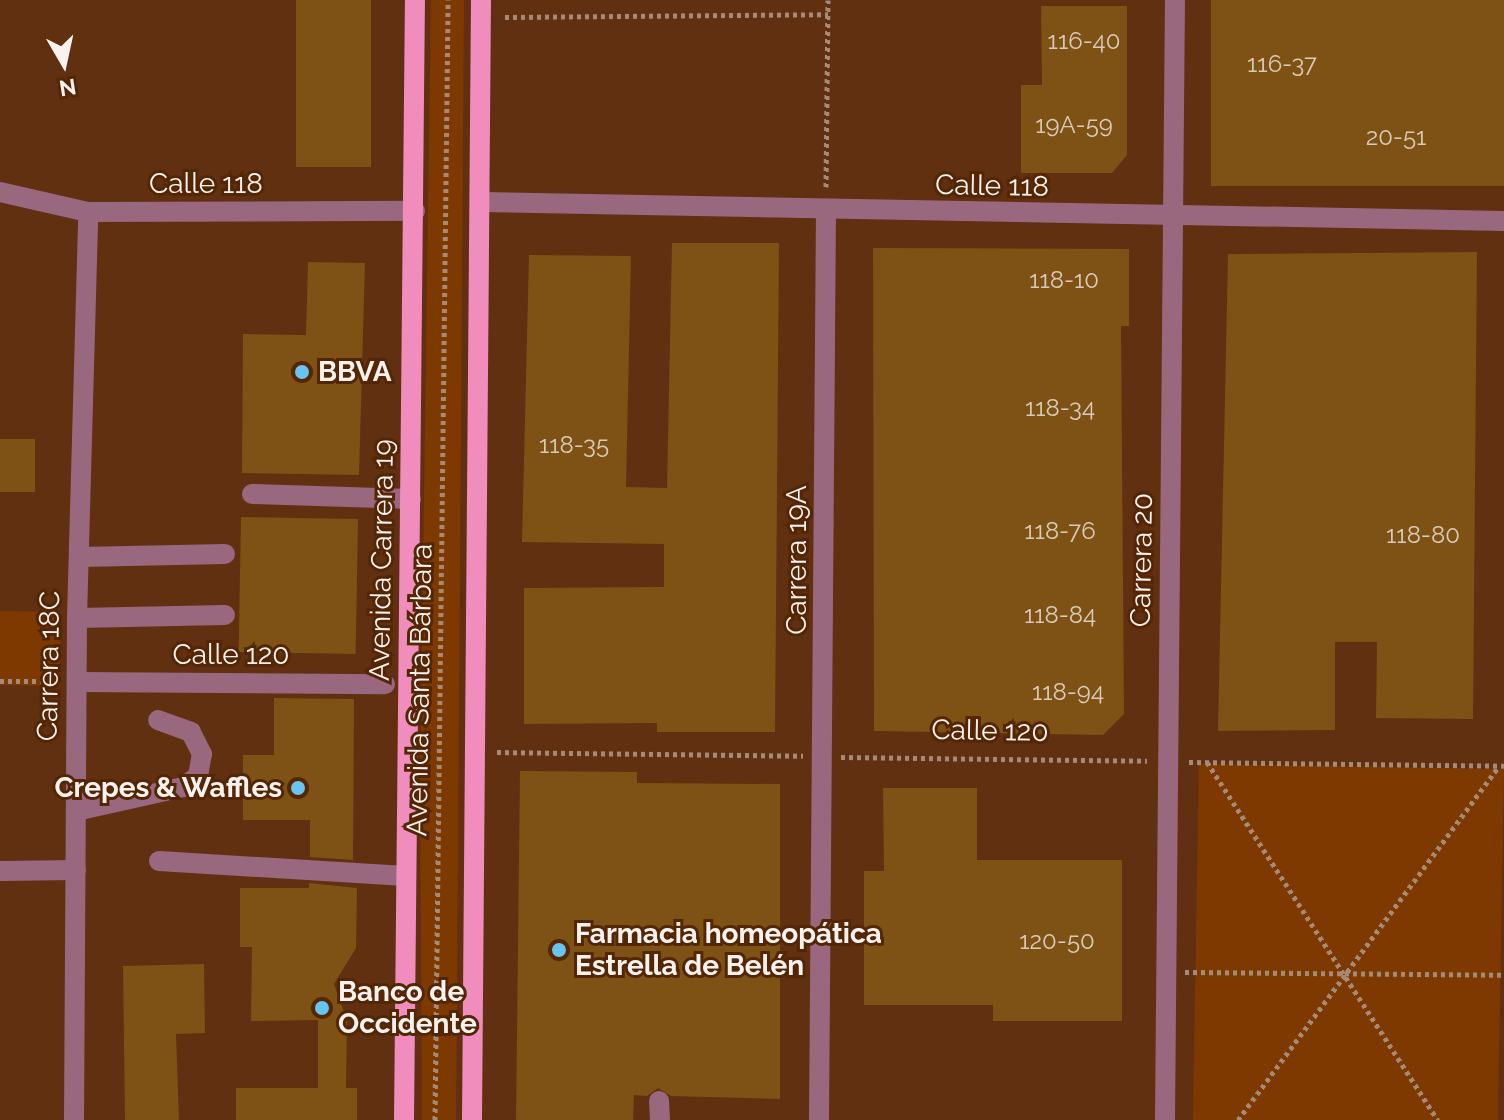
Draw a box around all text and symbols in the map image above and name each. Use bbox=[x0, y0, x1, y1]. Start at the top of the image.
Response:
north arrow bbox=[24, 24, 104, 104]
house number: 116-40 bbox=[1048, 27, 1120, 55]
house number: 116-37 bbox=[1247, 50, 1317, 78]
text: N bbox=[57, 74, 78, 102]
house number: 19A-59 bbox=[1035, 111, 1113, 139]
house number: 20-51 bbox=[1366, 123, 1426, 151]
street label: Calle 118 bbox=[149, 167, 263, 201]
street label: Calle 118 bbox=[935, 168, 1049, 204]
house number: 118-10 bbox=[1029, 266, 1099, 294]
place label: BBVA bbox=[318, 355, 392, 389]
marker: BBVA bbox=[293, 363, 311, 381]
house number: 118-34 bbox=[1025, 394, 1095, 422]
house number: 118-35 bbox=[539, 431, 609, 459]
street label: Avenida Carrera 19 bbox=[363, 439, 401, 681]
street label: Carrera 19A bbox=[780, 485, 814, 635]
street label: Carrera 20 bbox=[1124, 493, 1160, 627]
house number: 118-76 bbox=[1024, 517, 1096, 545]
house number: 118-80 bbox=[1386, 521, 1460, 549]
street label: Avenida Santa Bárbara bbox=[401, 543, 439, 837]
street label: Carrera 18C bbox=[31, 591, 67, 741]
house number: 118-84 bbox=[1024, 601, 1096, 629]
street label: Calle 120 bbox=[173, 638, 289, 672]
house number: 118-94 bbox=[1032, 678, 1104, 706]
street label: Calle 120 bbox=[931, 713, 1049, 749]
place label: Crepes & Waffles bbox=[53, 771, 282, 805]
marker: Crepes & Waffles bbox=[289, 779, 307, 797]
place label: Farmacia homeopática Estrella de Belén bbox=[575, 917, 882, 983]
house number: 120-50 bbox=[1019, 927, 1095, 955]
marker: Farmacia homeopática Estrella de Belén bbox=[550, 941, 568, 959]
place label: Banco de Occidente bbox=[338, 975, 477, 1041]
marker: Banco de Occidente bbox=[313, 999, 331, 1017]

